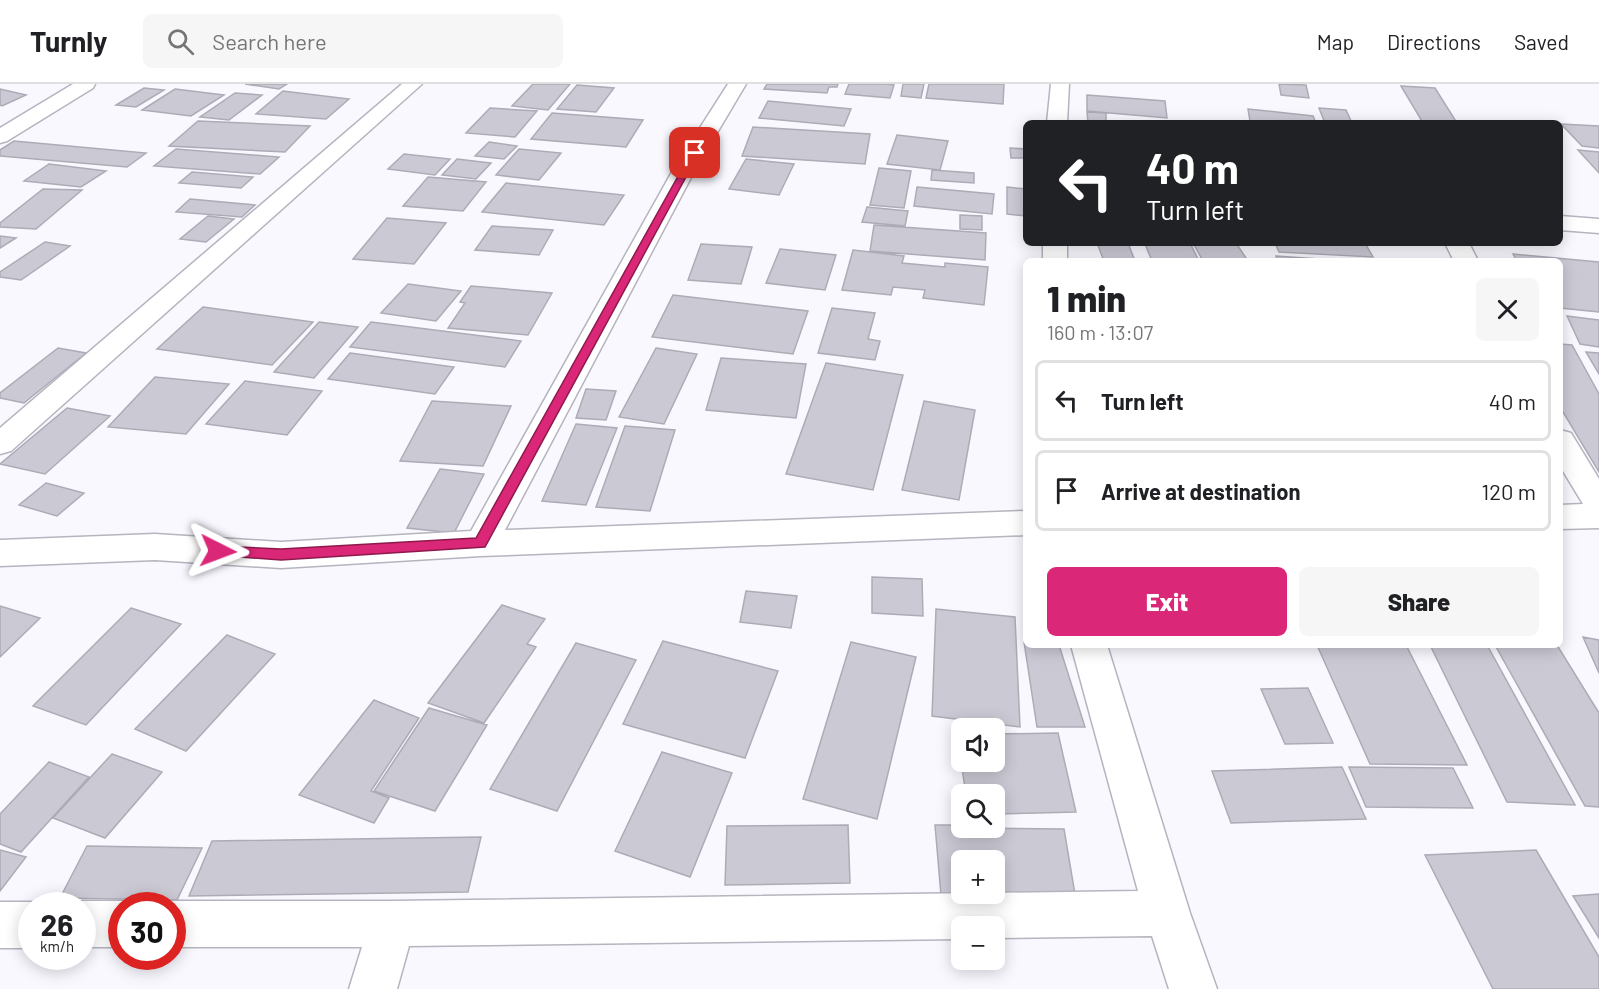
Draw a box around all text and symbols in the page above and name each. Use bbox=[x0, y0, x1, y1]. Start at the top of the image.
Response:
search box bbox=[143, 14, 563, 68]
text: Turnly bbox=[30, 24, 107, 58]
icon: search bbox=[164, 25, 197, 58]
text: Search here bbox=[212, 28, 327, 54]
text: Map bbox=[1317, 29, 1354, 54]
text: Directions bbox=[1387, 29, 1481, 54]
text: Saved bbox=[1514, 29, 1569, 54]
pin bbox=[669, 127, 720, 178]
icon: arrive bbox=[678, 136, 711, 169]
text: 40 m bbox=[1146, 142, 1239, 192]
icon: left bbox=[1047, 144, 1125, 222]
text: Turn left bbox=[1146, 193, 1244, 225]
text: 1 min bbox=[1047, 276, 1126, 319]
button: close bbox=[1476, 278, 1539, 341]
text: 160 m · 13:07 bbox=[1047, 320, 1153, 344]
icon: left bbox=[1050, 384, 1083, 417]
text: Turn left bbox=[1101, 388, 1184, 414]
text: 40 m bbox=[1489, 388, 1536, 414]
icon: arrive bbox=[1050, 474, 1083, 507]
text: Arrive at destination bbox=[1101, 478, 1300, 504]
text: 120 m bbox=[1481, 478, 1536, 504]
position arrow bbox=[186, 519, 250, 583]
button: Exit bbox=[1047, 567, 1287, 636]
button: Share bbox=[1299, 567, 1539, 636]
map controls bbox=[951, 718, 1005, 970]
button: sound bbox=[951, 718, 1005, 772]
button: search bbox=[951, 784, 1005, 838]
button: + bbox=[951, 850, 1005, 904]
speed limit sign: 30 bbox=[108, 892, 186, 970]
text: 26 bbox=[41, 906, 73, 942]
button: − bbox=[951, 916, 1005, 970]
text: km/h bbox=[40, 937, 74, 955]

